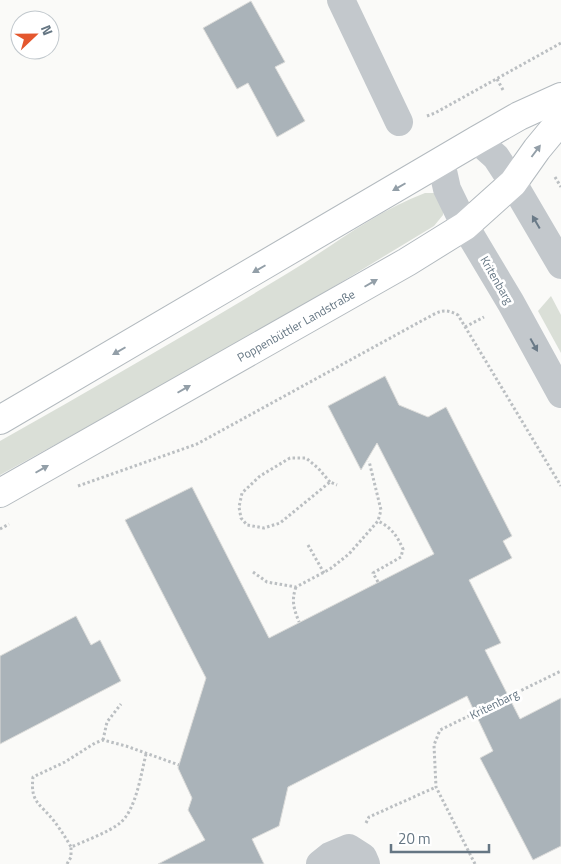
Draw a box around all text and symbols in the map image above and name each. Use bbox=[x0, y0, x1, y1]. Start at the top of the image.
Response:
north arrow bbox=[10, 10, 60, 60]
text: N bbox=[36, 22, 59, 38]
one-way arrow bbox=[531, 145, 542, 158]
one-way arrow bbox=[393, 182, 406, 191]
one-way arrow bbox=[531, 215, 540, 228]
street label: Kritenbarg bbox=[476, 252, 518, 308]
one-way arrow bbox=[252, 264, 265, 273]
one-way arrow bbox=[363, 279, 378, 287]
street label: Poppenbüttler Landstraße bbox=[233, 284, 358, 366]
one-way arrow bbox=[530, 338, 538, 353]
one-way arrow bbox=[111, 347, 126, 355]
one-way arrow bbox=[176, 385, 191, 393]
one-way arrow bbox=[36, 465, 49, 474]
street label: Kritenbarg bbox=[466, 684, 522, 724]
scale bar bbox=[391, 822, 488, 854]
text: 20 m bbox=[398, 827, 431, 850]

